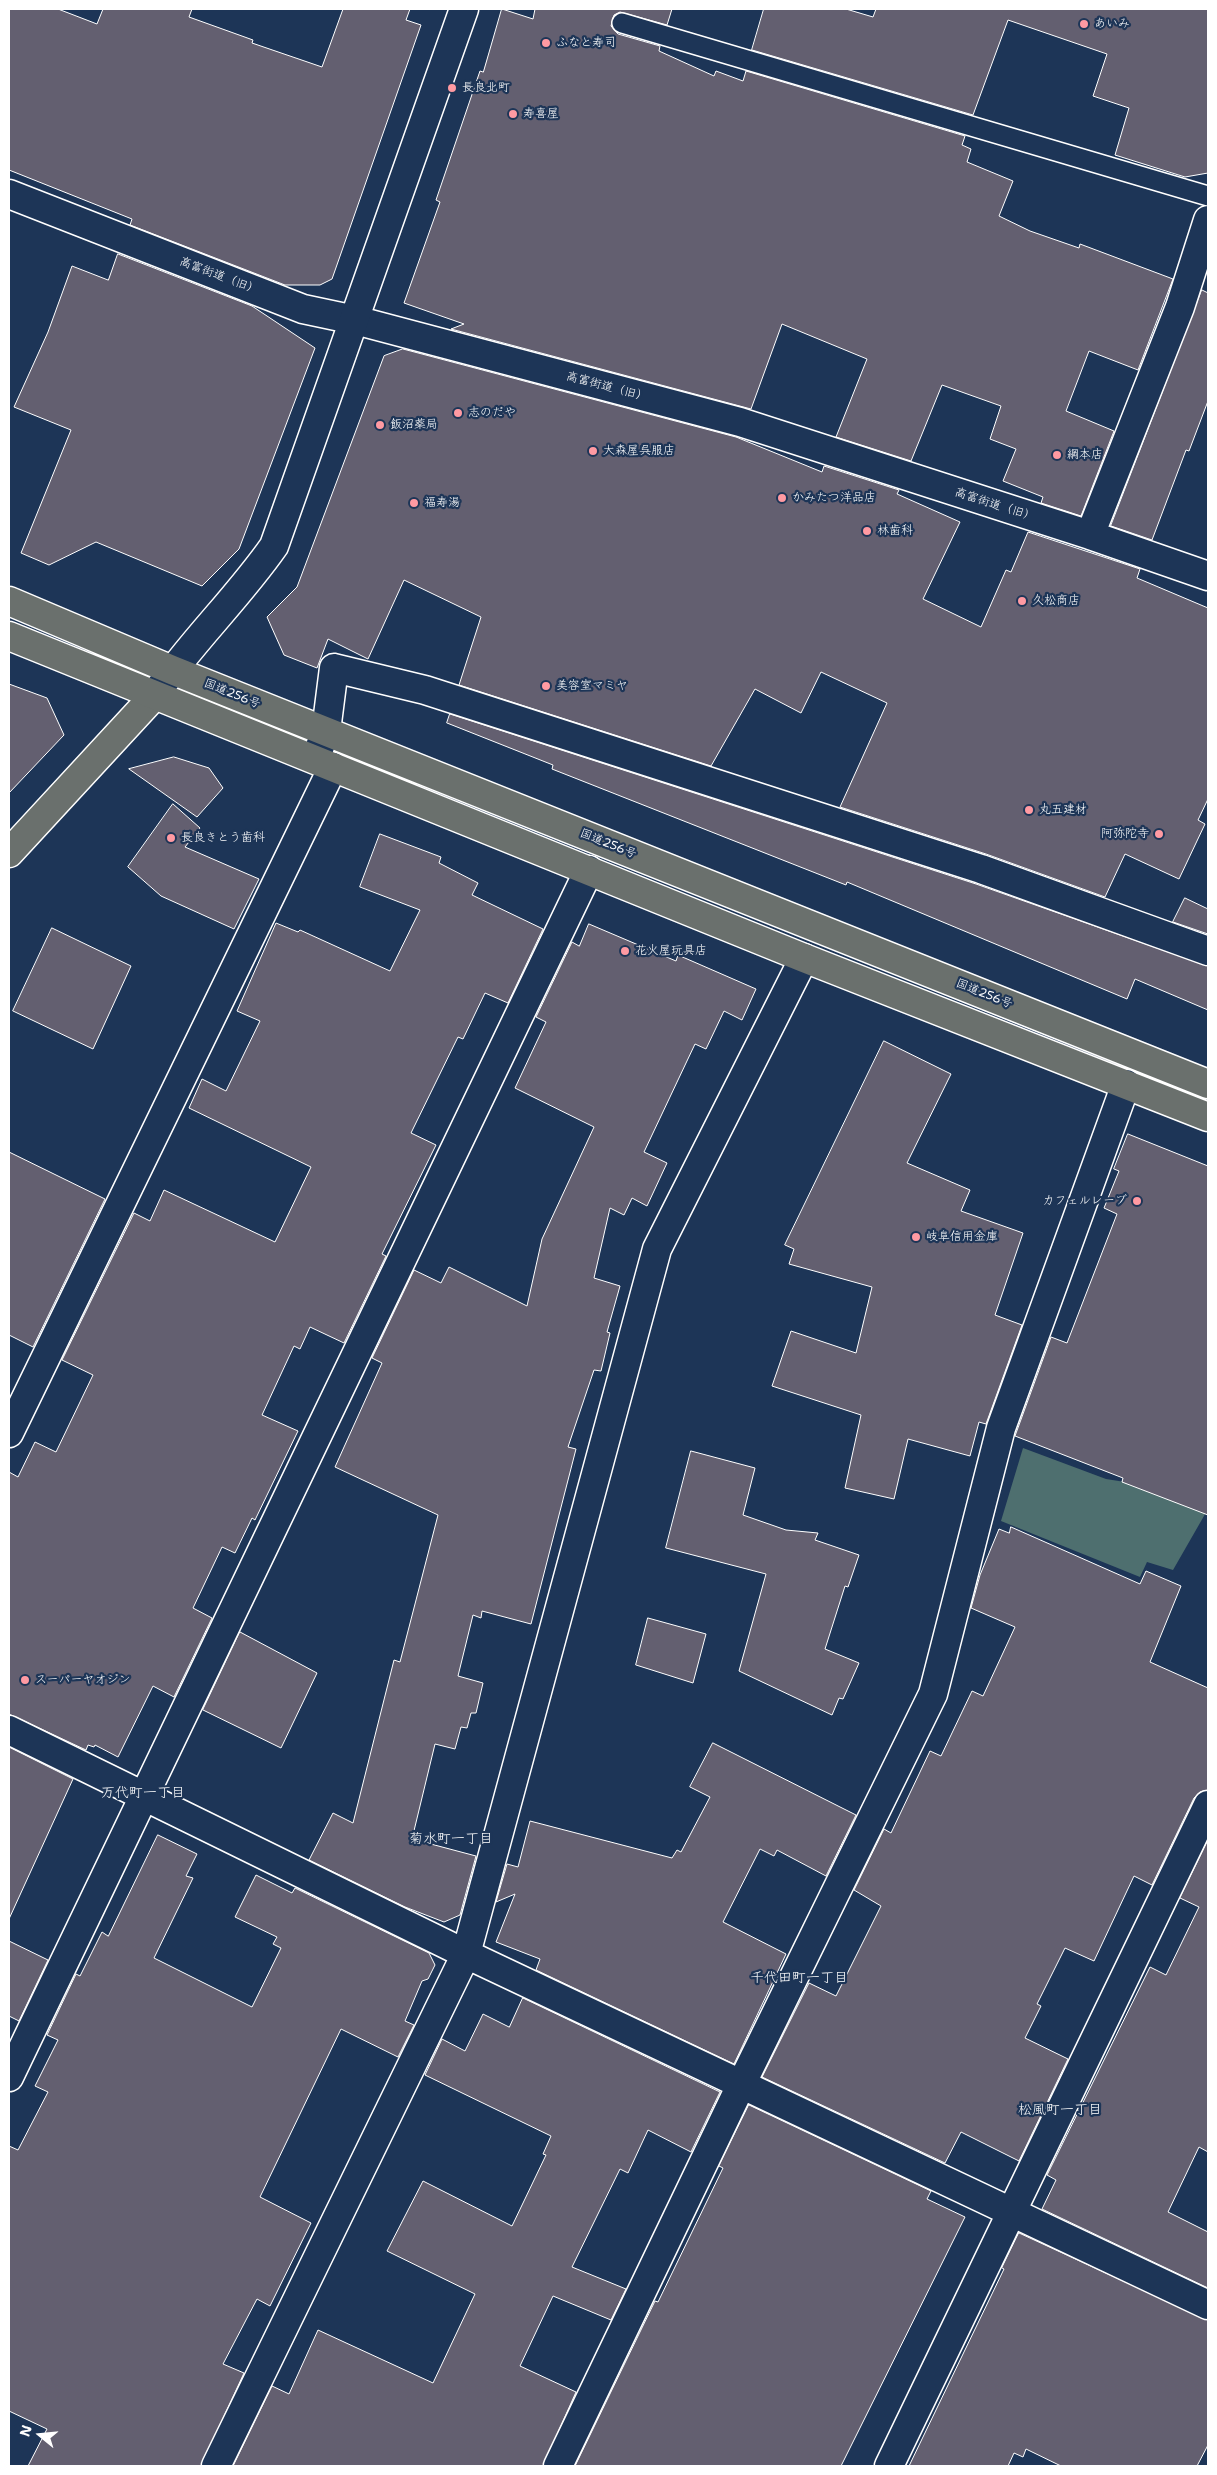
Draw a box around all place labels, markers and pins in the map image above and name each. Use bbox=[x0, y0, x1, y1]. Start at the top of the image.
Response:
place label: あいみ bbox=[1094, 17, 1130, 31]
marker: あいみ bbox=[1078, 18, 1090, 30]
place label: ふなと寿司 bbox=[556, 36, 616, 50]
marker: ふなと寿司 bbox=[540, 37, 552, 49]
place label: 長良北町 bbox=[462, 81, 510, 95]
marker: 長良北町 bbox=[446, 82, 458, 94]
place label: 寿喜屋 bbox=[523, 107, 559, 121]
marker: 寿喜屋 bbox=[507, 108, 519, 120]
place label: 志のだや bbox=[468, 406, 516, 420]
marker: 志のだや bbox=[452, 407, 464, 419]
place label: 飯沼薬局 bbox=[390, 418, 438, 432]
marker: 飯沼薬局 bbox=[374, 419, 386, 431]
place label: 大森屋呉服店 bbox=[603, 444, 675, 458]
marker: 大森屋呉服店 bbox=[587, 445, 599, 457]
place label: 綱本店 bbox=[1067, 448, 1103, 462]
marker: 綱本店 bbox=[1051, 449, 1063, 461]
place label: かみたつ洋品店 bbox=[792, 491, 876, 505]
marker: かみたつ洋品店 bbox=[776, 492, 788, 504]
place label: 福寿湯 bbox=[424, 496, 460, 510]
marker: 福寿湯 bbox=[408, 497, 420, 509]
place label: 林歯科 bbox=[877, 524, 913, 538]
marker: 林歯科 bbox=[861, 525, 873, 537]
place label: 久松商店 bbox=[1032, 594, 1080, 608]
marker: 久松商店 bbox=[1016, 595, 1028, 607]
place label: 美容室マミヤ bbox=[556, 679, 628, 693]
marker: 美容室マミヤ bbox=[540, 680, 552, 692]
place label: 丸五建材 bbox=[1039, 803, 1087, 817]
marker: 丸五建材 bbox=[1023, 804, 1035, 816]
place label: 阿弥陀寺 bbox=[1101, 827, 1149, 841]
marker: 阿弥陀寺 bbox=[1153, 828, 1165, 840]
place label: 長良きとう歯科 bbox=[181, 831, 265, 845]
marker: 長良きとう歯科 bbox=[165, 832, 177, 844]
place label: 花火屋玩具店 bbox=[635, 944, 707, 958]
marker: 花火屋玩具店 bbox=[619, 945, 631, 957]
place label: カフェルレーブ bbox=[1043, 1194, 1127, 1208]
marker: カフェルレーブ bbox=[1131, 1195, 1143, 1207]
place label: 岐阜信用金庫 bbox=[926, 1230, 998, 1244]
marker: 岐阜信用金庫 bbox=[910, 1231, 922, 1243]
place label: スーパーヤオジン bbox=[35, 1673, 131, 1687]
marker: スーパーヤオジン bbox=[19, 1674, 31, 1686]

